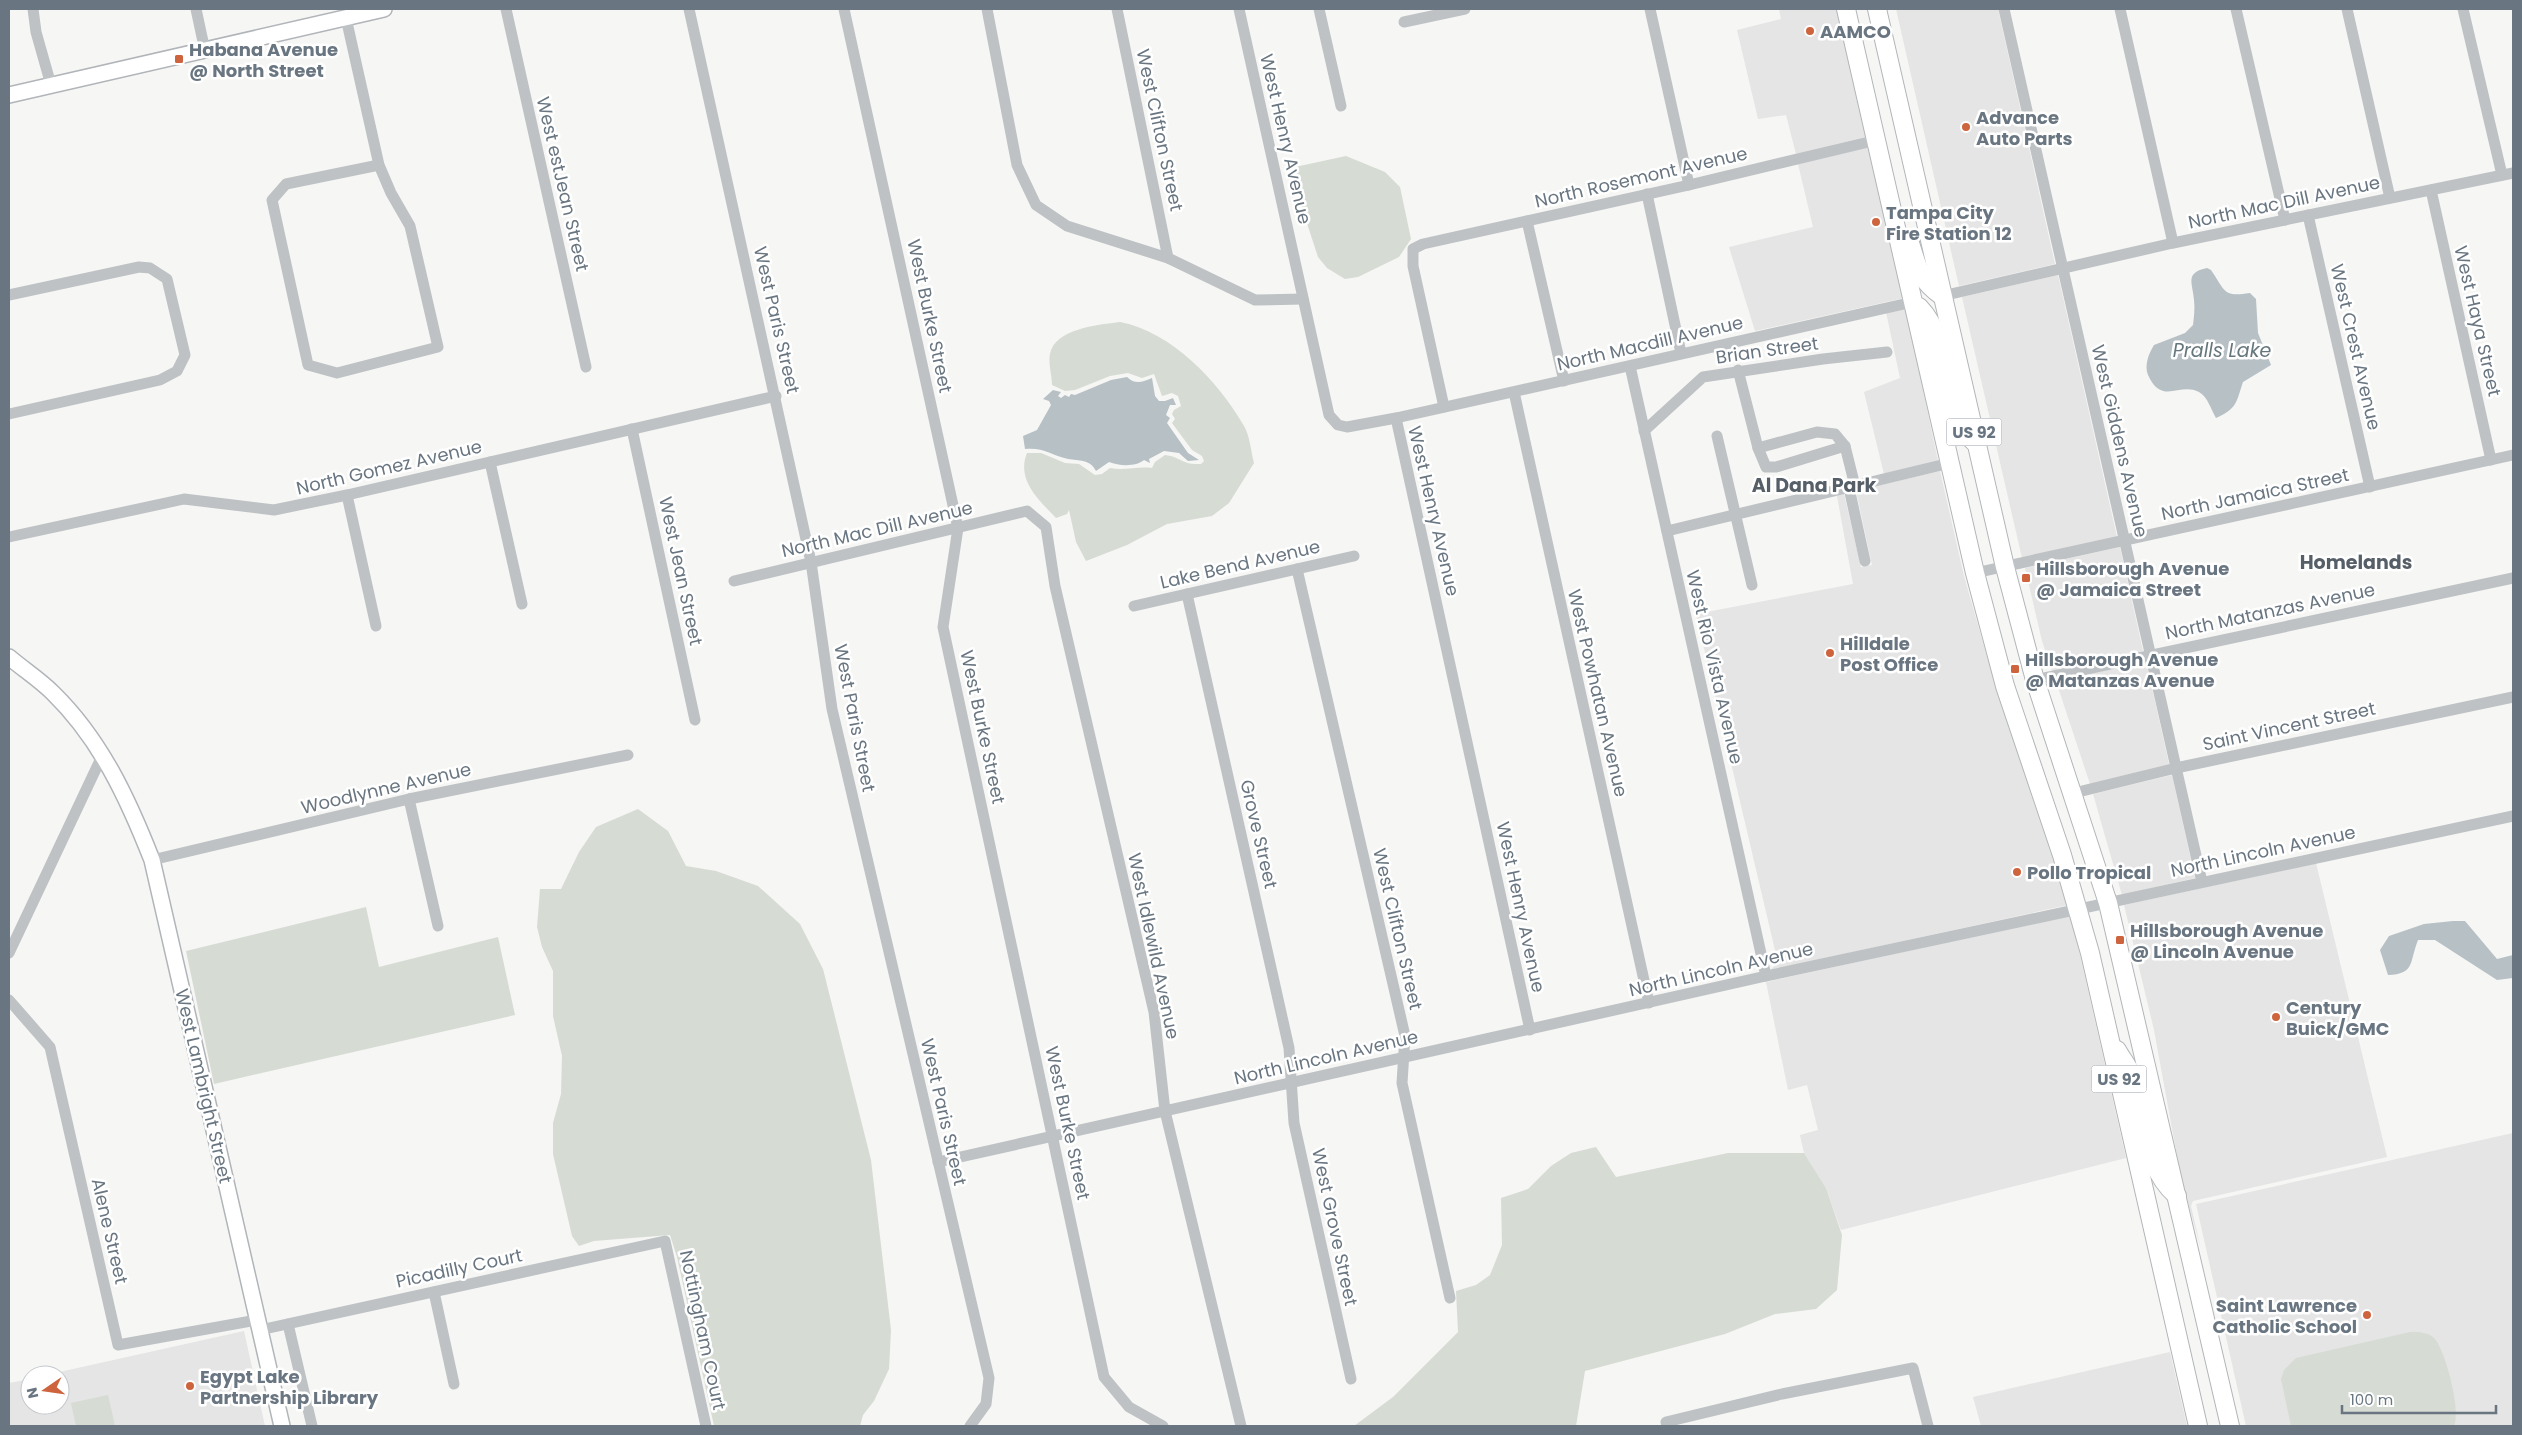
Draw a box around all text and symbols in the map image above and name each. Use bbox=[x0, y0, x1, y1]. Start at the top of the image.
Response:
place label: AAMCO bbox=[1820, 19, 1891, 44]
marker: AAMCO bbox=[1804, 25, 1816, 37]
place label: Habana Avenue @ North Street bbox=[189, 37, 338, 83]
street label: West Clifton Street bbox=[1131, 47, 1189, 213]
street label: West Henry Avenue bbox=[1254, 51, 1318, 227]
marker: Habana Avenue @ North Street bbox=[173, 53, 185, 65]
street label: West estJean Street bbox=[531, 94, 595, 274]
place label: Advance Auto Parts bbox=[1976, 105, 2073, 151]
marker: Advance Auto Parts bbox=[1960, 121, 1972, 133]
street label: North Rosemont Avenue bbox=[1532, 140, 1750, 214]
street label: North Mac Dill Avenue bbox=[2186, 169, 2382, 235]
place label: Tampa City Fire Station 12 bbox=[1886, 200, 2011, 246]
marker: Tampa City Fire Station 12 bbox=[1870, 216, 1882, 228]
street label: West Burke Street bbox=[901, 237, 959, 395]
street label: West Haya Street bbox=[2449, 243, 2507, 399]
street label: West Paris Street bbox=[748, 244, 806, 396]
street label: West Crest Avenue bbox=[2325, 262, 2387, 432]
street label: North Macdill Avenue bbox=[1555, 309, 1745, 377]
street label: Brian Street bbox=[1714, 330, 1820, 370]
water label: Pralls Lake bbox=[2173, 337, 2271, 364]
street label: West Giddens Avenue bbox=[2086, 342, 2154, 540]
road number: US 92 bbox=[1946, 418, 2002, 446]
street label: West Henry Avenue bbox=[1402, 423, 1466, 599]
street label: North Gomez Avenue bbox=[294, 433, 484, 501]
street label: North Jamaica Street bbox=[2159, 462, 2351, 526]
district label: Al Dana Park bbox=[1752, 472, 1877, 499]
street label: West Jean Street bbox=[653, 494, 709, 648]
street label: North Mac Dill Avenue bbox=[779, 495, 975, 563]
street label: Lake Bend Avenue bbox=[1158, 533, 1322, 595]
district label: Homelands bbox=[2300, 549, 2412, 576]
place label: Hillsborough Avenue @ Jamaica Street bbox=[2036, 556, 2229, 602]
street label: West Rio Vista Avenue bbox=[1681, 568, 1749, 766]
marker: Hillsborough Avenue @ Jamaica Street bbox=[2020, 572, 2032, 584]
street label: North Matanzas Avenue bbox=[2163, 577, 2377, 645]
street label: West Powhatan Avenue bbox=[1562, 587, 1634, 799]
place label: Hilldale Post Office bbox=[1840, 631, 1938, 677]
street label: West Paris Street bbox=[828, 642, 882, 794]
marker: Hilldale Post Office bbox=[1824, 647, 1836, 659]
place label: Hillsborough Avenue @ Matanzas Avenue bbox=[2025, 647, 2218, 693]
street label: West Burke Street bbox=[954, 648, 1012, 806]
marker: Hillsborough Avenue @ Matanzas Avenue bbox=[2009, 663, 2021, 675]
street label: Saint Vincent Street bbox=[2200, 695, 2378, 757]
street label: Woodlynne Avenue bbox=[298, 756, 474, 820]
street label: Grove Street bbox=[1234, 777, 1284, 891]
street label: West Henry Avenue bbox=[1491, 819, 1551, 995]
street label: North Lincoln Avenue bbox=[2168, 819, 2358, 883]
street label: West Clifton Street bbox=[1367, 846, 1429, 1012]
street label: West Idlewild Avenue bbox=[1122, 851, 1186, 1041]
place label: Pollo Tropical bbox=[2027, 860, 2151, 885]
marker: Pollo Tropical bbox=[2011, 866, 2023, 878]
place label: Hillsborough Avenue @ Lincoln Avenue bbox=[2130, 918, 2323, 964]
marker: Hillsborough Avenue @ Lincoln Avenue bbox=[2114, 934, 2126, 946]
street label: North Lincoln Avenue bbox=[1626, 936, 1816, 1002]
street label: West Lambright Street bbox=[169, 986, 239, 1186]
place label: Century Buick/GMC bbox=[2286, 995, 2389, 1041]
marker: Century Buick/GMC bbox=[2270, 1011, 2282, 1023]
street label: North Lincoln Avenue bbox=[1231, 1024, 1421, 1090]
street label: West Paris Street bbox=[915, 1036, 973, 1188]
street label: West Burke Street bbox=[1039, 1044, 1097, 1202]
road number: US 92 bbox=[2092, 1066, 2146, 1092]
street label: West Grove Street bbox=[1306, 1146, 1364, 1308]
street label: Alene Street bbox=[86, 1176, 134, 1286]
street label: Picadilly Court bbox=[394, 1242, 524, 1294]
street label: Nottingham Court bbox=[674, 1248, 732, 1412]
place label: Saint Lawrence Catholic School bbox=[2212, 1293, 2357, 1339]
marker: Saint Lawrence Catholic School bbox=[2361, 1309, 2373, 1321]
place label: Egypt Lake Partnership Library bbox=[200, 1364, 379, 1410]
north arrow bbox=[20, 1365, 70, 1415]
marker: Egypt Lake Partnership Library bbox=[184, 1380, 196, 1392]
scale bar bbox=[2342, 1382, 2496, 1414]
text: N bbox=[21, 1386, 43, 1400]
text: 100 m bbox=[2350, 1389, 2393, 1410]

